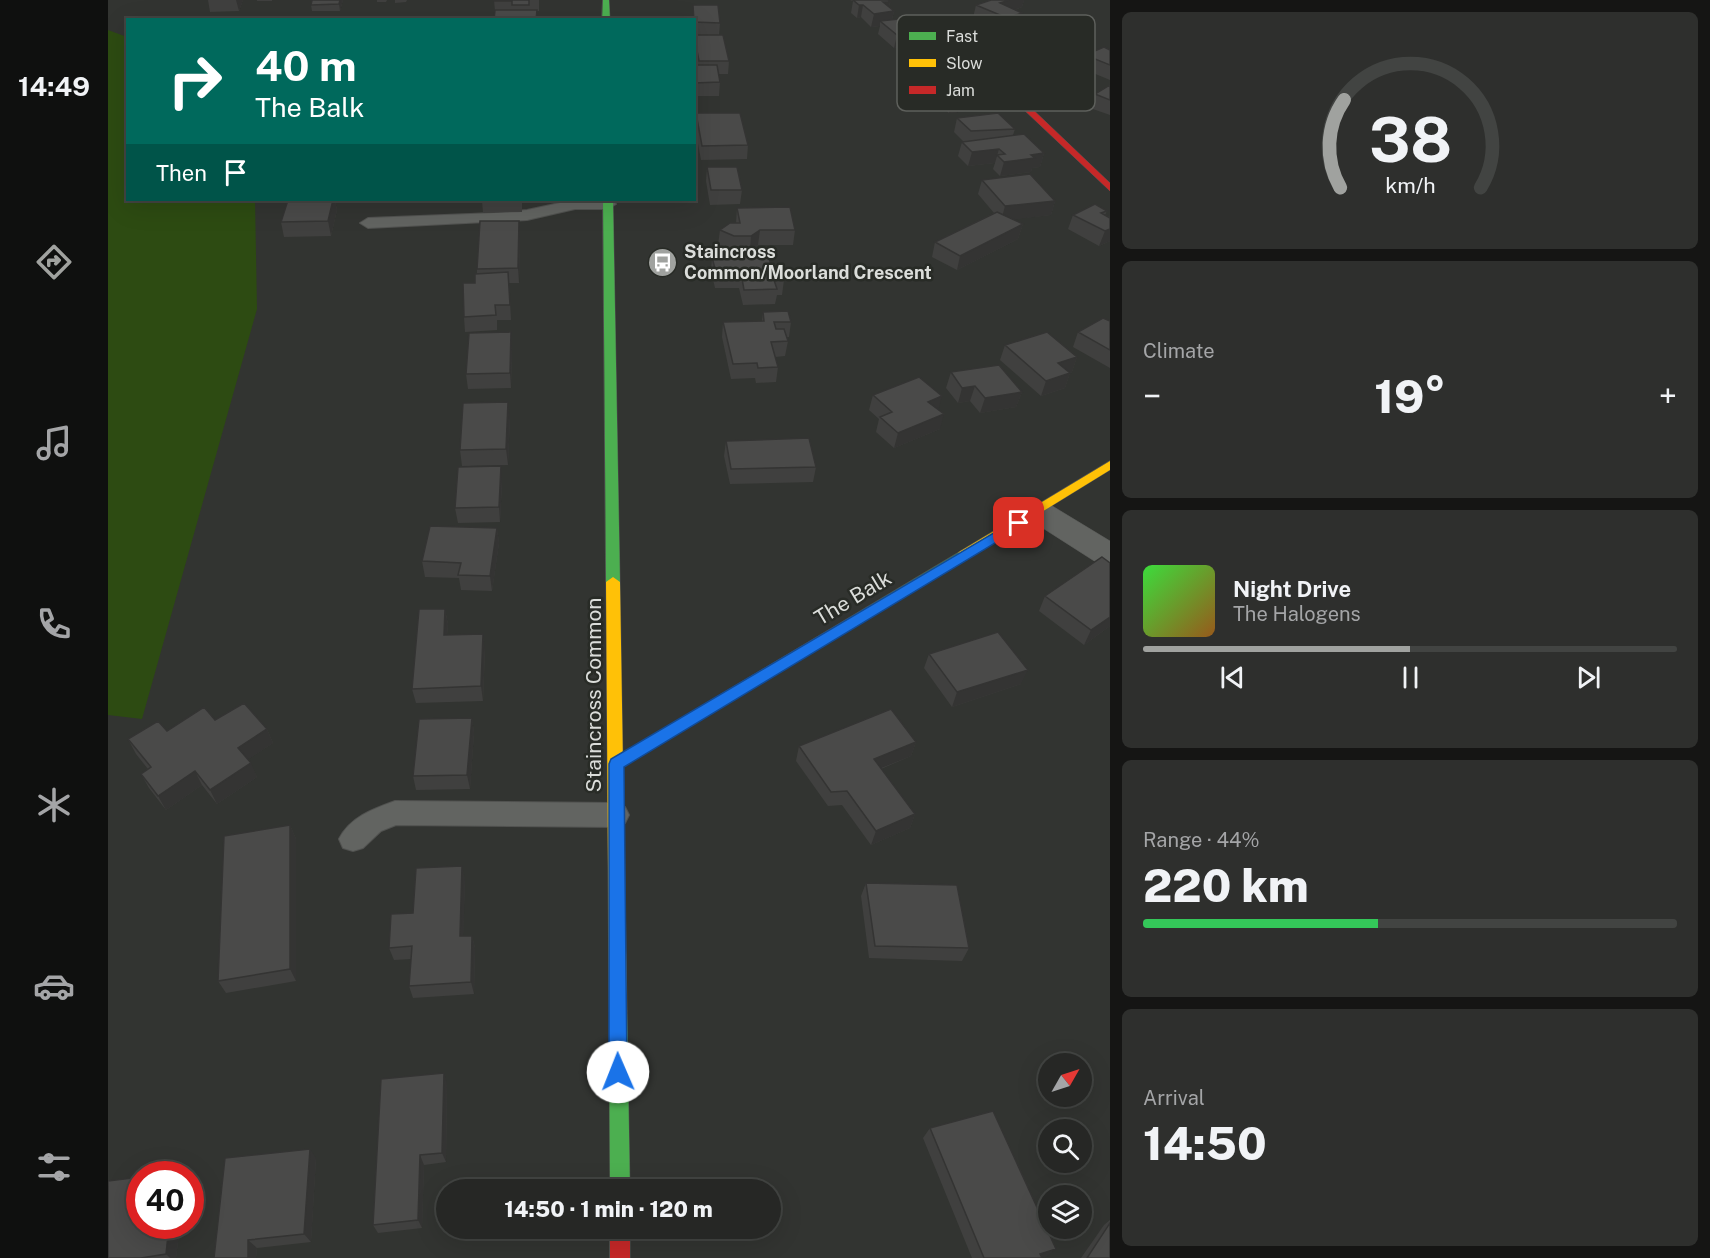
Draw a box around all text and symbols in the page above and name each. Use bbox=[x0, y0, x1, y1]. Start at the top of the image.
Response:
legend bbox=[897, 15, 1095, 111]
text: Fast bbox=[946, 27, 978, 46]
text: 40 m bbox=[255, 41, 357, 90]
icon: right bbox=[156, 42, 234, 120]
text: Slow bbox=[946, 54, 983, 73]
text: 14:49 bbox=[18, 70, 90, 102]
text: Jam bbox=[946, 81, 975, 100]
text: The Balk bbox=[255, 91, 365, 123]
text: 38 bbox=[1368, 103, 1452, 176]
icon: arrive bbox=[219, 156, 252, 189]
text: Then bbox=[156, 160, 207, 186]
text: km/h bbox=[1385, 173, 1435, 198]
icon: directions bbox=[33, 241, 75, 283]
place label: Staincross Common/Moorland Crescent bbox=[684, 241, 932, 283]
bus stop icon: Staincross Common/Moorland Crescent bbox=[647, 246, 679, 278]
text: Climate bbox=[1143, 339, 1215, 363]
text: 19° bbox=[1374, 370, 1446, 423]
text: − bbox=[1143, 377, 1161, 415]
text: + bbox=[1659, 377, 1677, 415]
icon: music bbox=[33, 422, 75, 464]
pin bbox=[993, 497, 1044, 548]
icon: arrive bbox=[1002, 506, 1035, 539]
street label: The Balk bbox=[810, 565, 896, 630]
text: Night Drive bbox=[1233, 576, 1351, 602]
street label: Staincross Common bbox=[581, 598, 606, 792]
text: The Halogens bbox=[1233, 602, 1361, 626]
icon: phone bbox=[33, 603, 75, 645]
icon: previous bbox=[1216, 661, 1249, 694]
icon: pause bbox=[1394, 661, 1427, 694]
icon: next bbox=[1572, 661, 1605, 694]
icon: climate bbox=[33, 784, 75, 826]
text: Range · 44% bbox=[1143, 828, 1260, 852]
text: 220 km bbox=[1143, 859, 1309, 912]
icon: car bbox=[33, 965, 75, 1007]
position arrow bbox=[586, 1040, 650, 1104]
north arrow bbox=[1038, 1053, 1092, 1107]
map controls bbox=[1038, 1053, 1092, 1239]
text: Arrival bbox=[1143, 1086, 1205, 1110]
text: 14:50 bbox=[1143, 1117, 1267, 1170]
button: search bbox=[1038, 1119, 1092, 1173]
icon: filters bbox=[33, 1146, 75, 1188]
speed limit sign: 40 bbox=[126, 1161, 204, 1239]
button: layers bbox=[1038, 1185, 1092, 1239]
text: 14:50 · 1 min · 120 m bbox=[504, 1196, 713, 1222]

